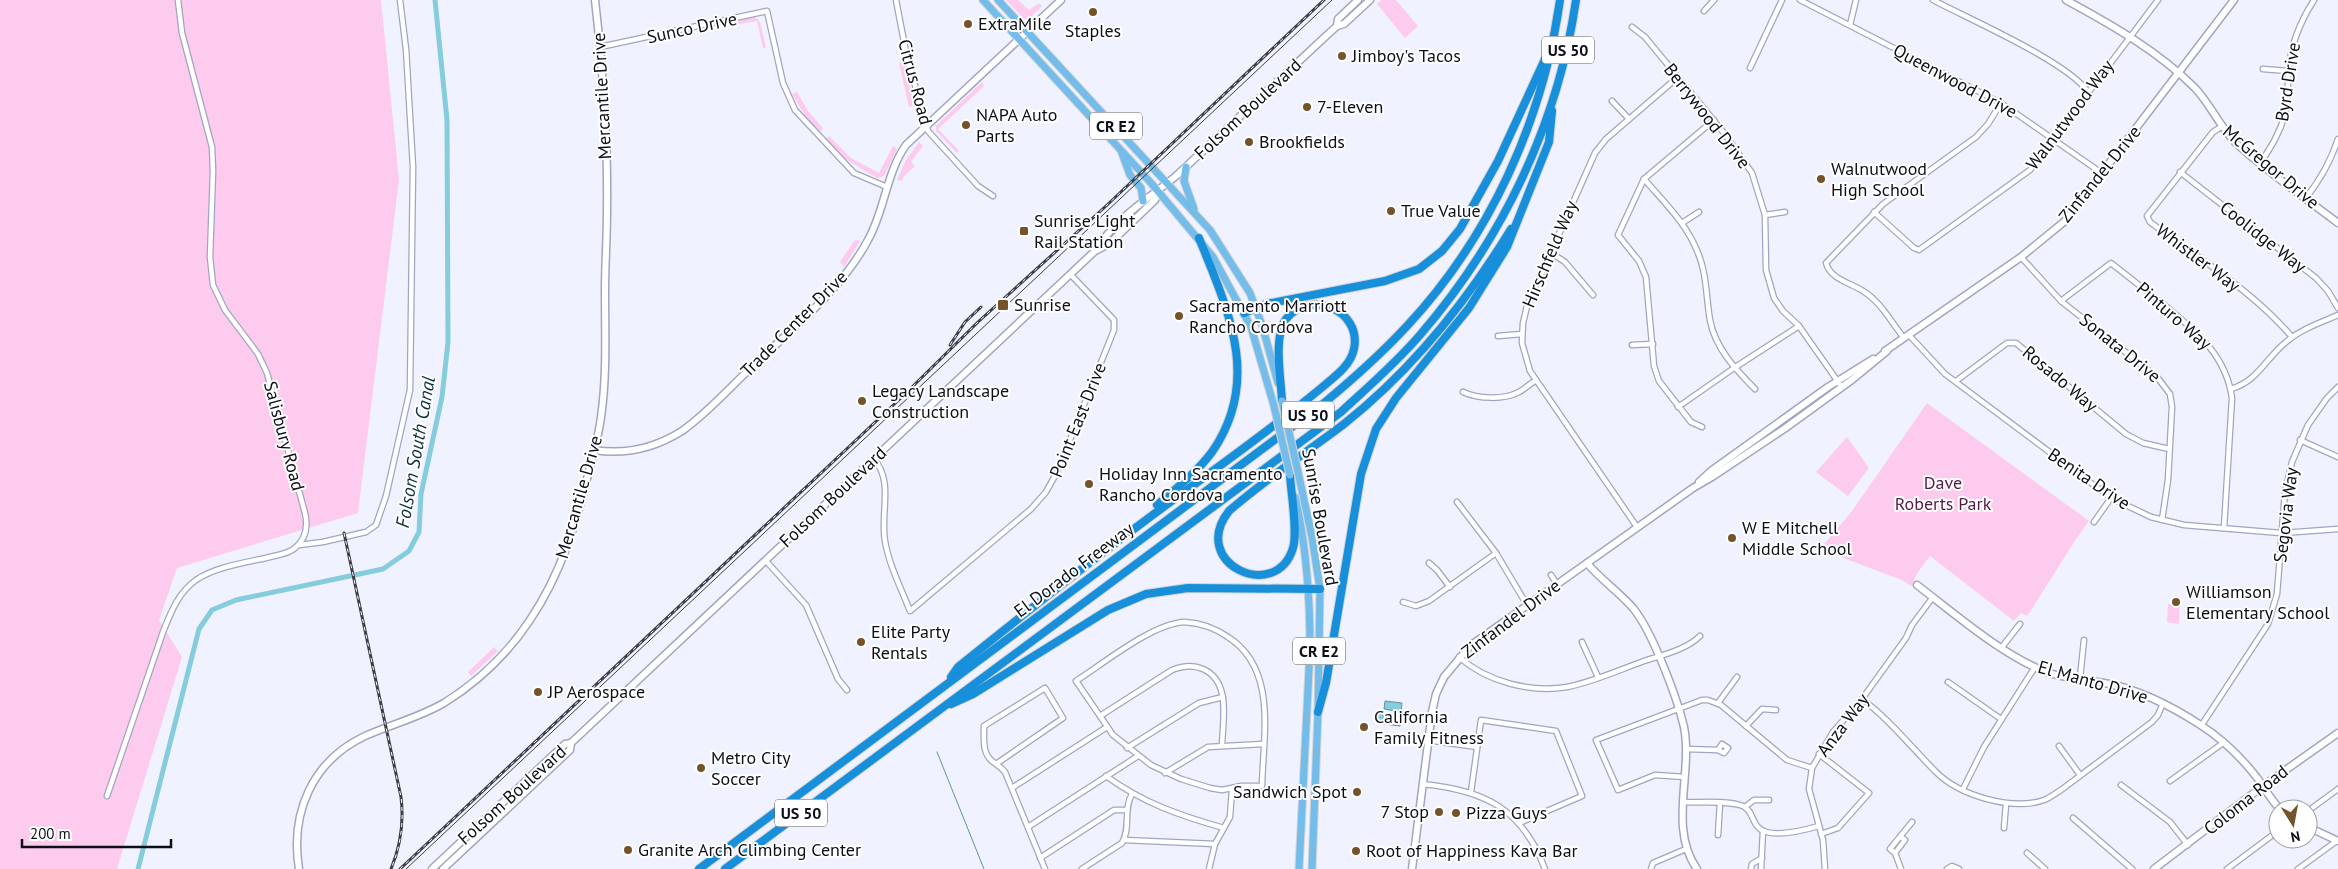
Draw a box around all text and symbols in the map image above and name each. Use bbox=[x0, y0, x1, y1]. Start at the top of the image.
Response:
marker: Staples bbox=[1087, 6, 1099, 18]
street label: Sunco Drive bbox=[645, 7, 739, 48]
place label: ExtraMile bbox=[978, 12, 1052, 35]
marker: ExtraMile bbox=[962, 18, 974, 30]
place label: Staples bbox=[1065, 19, 1121, 42]
street label: Mercantile Drive bbox=[587, 32, 616, 160]
road number: US 50 bbox=[1542, 36, 1594, 64]
street label: Citrus Road bbox=[893, 37, 938, 127]
street label: Queenwood Drive bbox=[1889, 38, 2021, 123]
street label: Byrd Drive bbox=[2270, 41, 2305, 123]
place label: Jimboy's Tacos bbox=[1351, 44, 1461, 67]
marker: Jimboy's Tacos bbox=[1336, 50, 1348, 62]
street label: Folsom Boulevard bbox=[1189, 53, 1306, 164]
street label: Walnutwood Way bbox=[2021, 55, 2119, 174]
street label: Berrywood Drive bbox=[1659, 58, 1756, 173]
place label: 7-Eleven bbox=[1317, 95, 1383, 118]
marker: 7-Eleven bbox=[1301, 101, 1313, 113]
place label: NAPA Auto Parts bbox=[976, 103, 1057, 147]
road number: CR E2 bbox=[1090, 112, 1142, 140]
marker: NAPA Auto Parts bbox=[960, 119, 972, 131]
street label: McGregor Drive bbox=[2218, 120, 2324, 214]
street label: Zinfandel Drive bbox=[2053, 121, 2146, 227]
place label: Brookfields bbox=[1259, 130, 1345, 153]
marker: Brookfields bbox=[1243, 136, 1255, 148]
place label: Walnutwood High School bbox=[1831, 157, 1927, 201]
marker: Walnutwood High School bbox=[1815, 173, 1827, 185]
street label: Hirschfeld Way bbox=[1517, 196, 1583, 311]
street label: Coolidge Way bbox=[2215, 196, 2312, 278]
place label: True Value bbox=[1401, 199, 1481, 222]
marker: True Value bbox=[1385, 205, 1397, 217]
place label: Sunrise Light Rail Station bbox=[1034, 209, 1135, 253]
street label: Whistler Way bbox=[2152, 218, 2246, 297]
marker: Sunrise Light Rail Station bbox=[1018, 225, 1030, 237]
street label: Trade Center Drive bbox=[735, 265, 852, 382]
street label: Pinturo Way bbox=[2132, 277, 2217, 355]
place label: Sunrise bbox=[1014, 293, 1071, 316]
place label: Sacramento Marriott Rancho Cordova bbox=[1189, 294, 1347, 338]
marker: Sunrise bbox=[996, 298, 1010, 312]
street label: Sonata Drive bbox=[2075, 308, 2166, 387]
marker: Sacramento Marriott Rancho Cordova bbox=[1173, 310, 1185, 322]
street label: Rosado Way bbox=[2018, 340, 2103, 417]
street label: Point East Drive bbox=[1044, 359, 1111, 481]
water label: Folsom South Canal bbox=[390, 374, 440, 530]
street label: Salisbury Road bbox=[259, 379, 310, 493]
place label: Legacy Landscape Construction bbox=[872, 379, 1009, 423]
marker: Legacy Landscape Construction bbox=[856, 395, 868, 407]
road number: US 50 bbox=[1282, 402, 1334, 428]
street label: Mercantile Drive bbox=[550, 433, 607, 561]
street label: Folsom Boulevard bbox=[774, 441, 891, 552]
street label: Benita Drive bbox=[2044, 443, 2135, 515]
street label: Sunrise Boulevard bbox=[1297, 447, 1344, 587]
place label: Holiday Inn Sacramento Rancho Cordova bbox=[1099, 462, 1283, 506]
street label: Segovia Way bbox=[2268, 465, 2303, 564]
park label: Dave Roberts Park bbox=[1895, 471, 1992, 515]
marker: Holiday Inn Sacramento Rancho Cordova bbox=[1083, 478, 1095, 490]
place label: W E Mitchell Middle School bbox=[1742, 516, 1852, 560]
street label: El Dorado Freeway bbox=[1009, 517, 1139, 622]
marker: W E Mitchell Middle School bbox=[1726, 532, 1738, 544]
street label: Zinfandel Drive bbox=[1457, 574, 1565, 663]
place label: Williamson Elementary School bbox=[2186, 580, 2330, 624]
marker: Williamson Elementary School bbox=[2170, 596, 2182, 608]
place label: Elite Party Rentals bbox=[871, 620, 951, 664]
marker: Elite Party Rentals bbox=[855, 636, 867, 648]
road number: CR E2 bbox=[1293, 637, 1345, 664]
street label: El Manto Drive bbox=[2035, 655, 2151, 708]
place label: JP Aerospace bbox=[547, 680, 645, 703]
marker: JP Aerospace bbox=[532, 686, 544, 698]
street label: Anza Way bbox=[1811, 688, 1874, 761]
place label: California Family Fitness bbox=[1374, 705, 1484, 749]
marker: California Family Fitness bbox=[1358, 721, 1370, 733]
street label: Folsom Boulevard bbox=[453, 740, 571, 849]
place label: Metro City Soccer bbox=[711, 746, 791, 790]
street label: Coloma Road bbox=[2199, 760, 2292, 840]
marker: Metro City Soccer bbox=[695, 762, 707, 774]
place label: Sandwich Spot bbox=[1233, 780, 1347, 803]
marker: Sandwich Spot bbox=[1351, 786, 1363, 798]
north arrow bbox=[2268, 799, 2318, 849]
road number: US 50 bbox=[775, 800, 827, 826]
place label: 7 Stop bbox=[1381, 800, 1429, 823]
place label: Pizza Guys bbox=[1466, 801, 1547, 824]
marker: 7 Stop bbox=[1433, 806, 1445, 818]
marker: Pizza Guys bbox=[1450, 807, 1462, 819]
scale bar bbox=[22, 816, 171, 848]
text: 200 m bbox=[30, 824, 71, 843]
text: N bbox=[2289, 827, 2302, 846]
place label: Granite Arch Climbing Center bbox=[638, 838, 861, 861]
place label: Root of Happiness Kava Bar bbox=[1366, 839, 1578, 862]
marker: Granite Arch Climbing Center bbox=[622, 844, 634, 856]
marker: Root of Happiness Kava Bar bbox=[1350, 845, 1362, 857]

